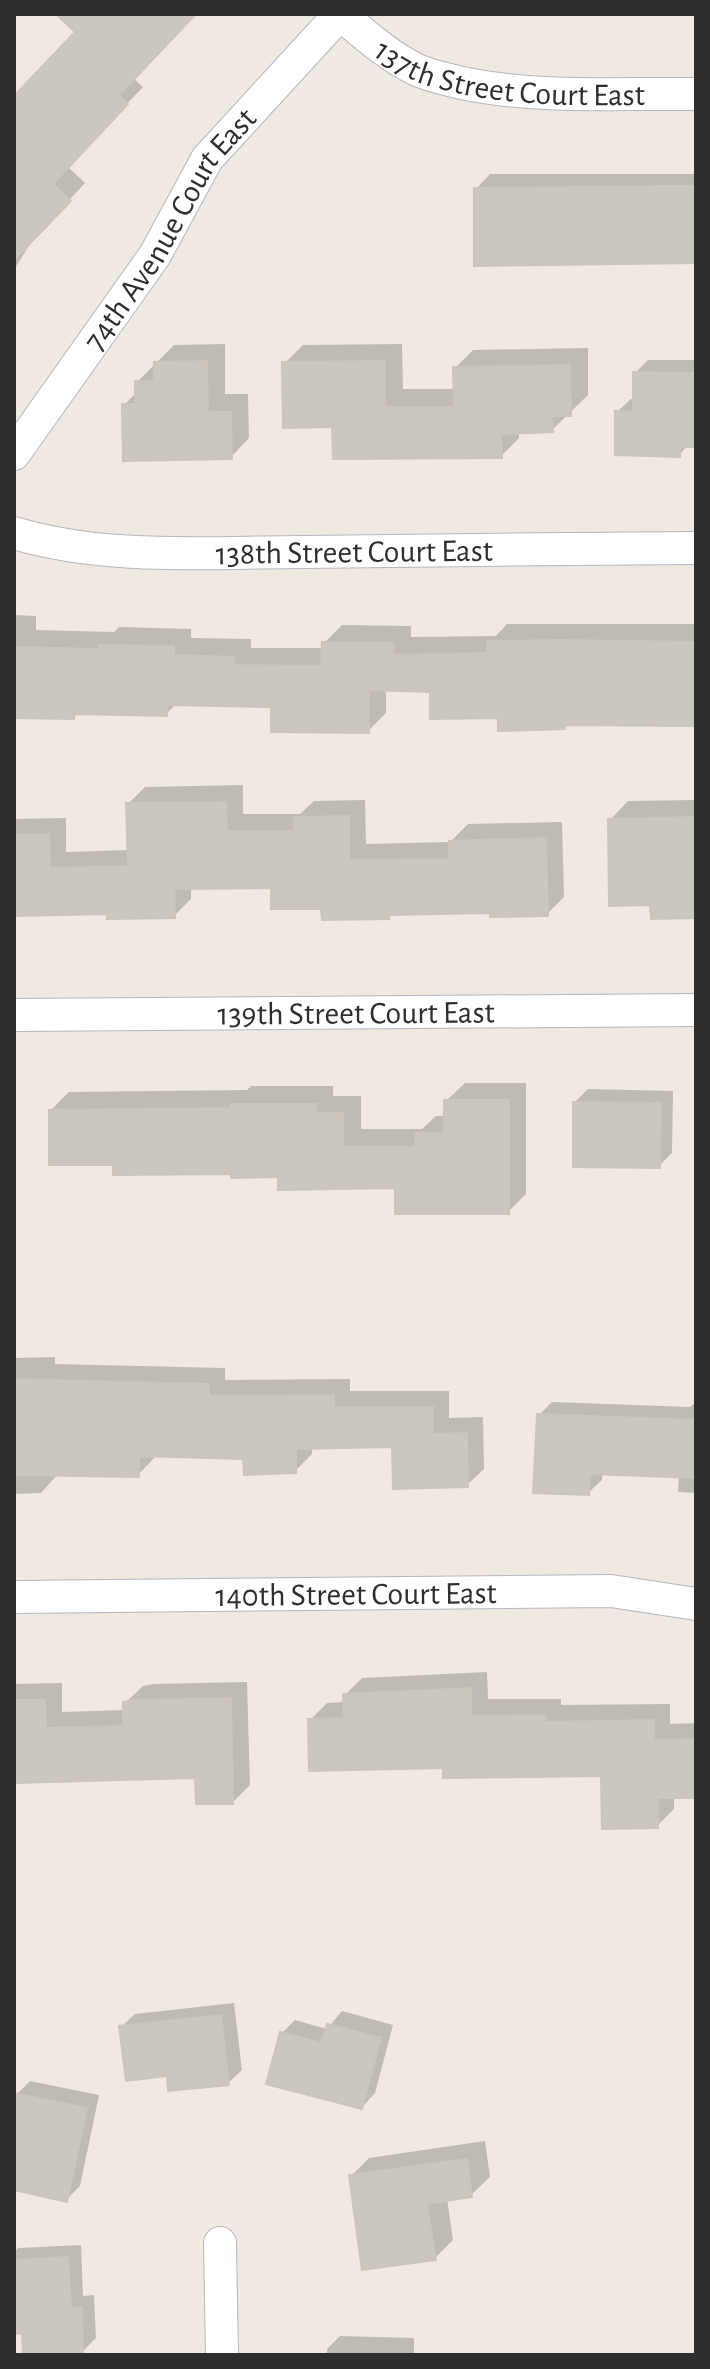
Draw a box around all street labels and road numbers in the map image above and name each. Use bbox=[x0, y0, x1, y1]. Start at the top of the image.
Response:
street label: 137th Street Court East bbox=[369, 34, 645, 111]
street label: 74th Avenue Court East bbox=[78, 102, 262, 356]
street label: 138th Street Court East bbox=[215, 535, 493, 570]
street label: 139th Street Court East bbox=[217, 996, 495, 1031]
street label: 140th Street Court East bbox=[215, 1577, 497, 1612]

